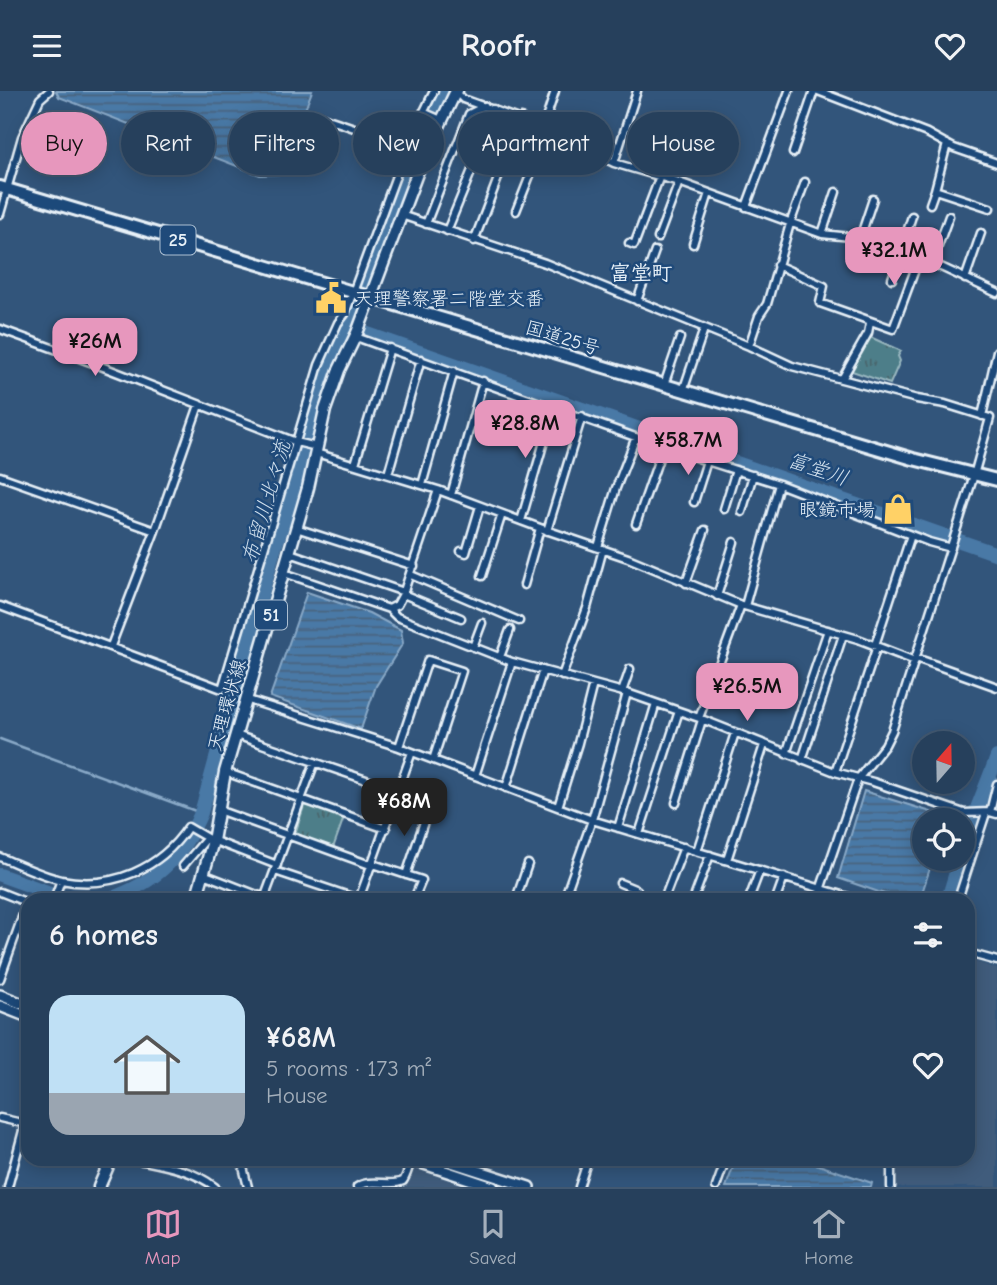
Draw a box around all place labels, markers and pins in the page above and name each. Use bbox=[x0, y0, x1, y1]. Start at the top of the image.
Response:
pin: ¥32.1M bbox=[837, 227, 951, 287]
public building icon: 天理警察署二階堂交番 bbox=[314, 281, 348, 315]
place label: 天理警察署二階堂交番 bbox=[354, 288, 544, 310]
pin: ¥26M bbox=[54, 319, 136, 378]
pin: ¥28.8M bbox=[468, 401, 582, 460]
pin: ¥58.7M bbox=[631, 417, 745, 477]
shop icon: 眼鏡市場 bbox=[881, 492, 915, 526]
place label: 眼鏡市場 bbox=[799, 499, 875, 521]
pin: ¥26.5M bbox=[690, 663, 804, 723]
pin: ¥68M bbox=[363, 779, 445, 838]

